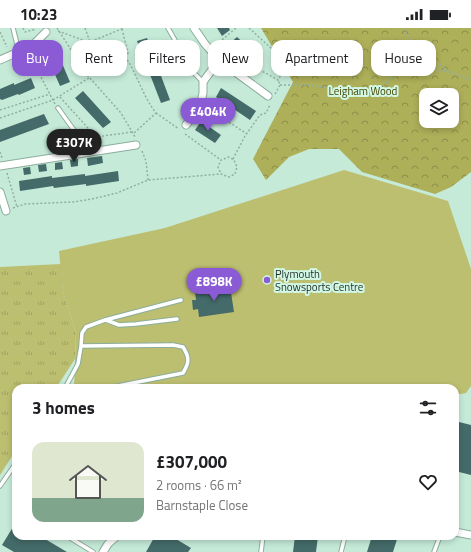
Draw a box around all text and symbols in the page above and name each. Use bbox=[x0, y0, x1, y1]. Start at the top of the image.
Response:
text: 10:23 bbox=[20, 3, 57, 26]
chip: Buy bbox=[12, 40, 63, 76]
chip: Rent bbox=[71, 40, 127, 76]
chip: Filters bbox=[135, 40, 200, 76]
chip: New bbox=[208, 40, 263, 76]
chip: Apartment bbox=[271, 40, 363, 76]
chip: House bbox=[371, 40, 436, 76]
park label: Leigham Wood bbox=[329, 83, 398, 99]
map controls bbox=[419, 88, 459, 128]
button: layers bbox=[419, 88, 459, 128]
pin: £404K bbox=[180, 98, 236, 132]
text: £404K bbox=[190, 101, 226, 121]
pin: £307K bbox=[46, 129, 102, 163]
text: £307K bbox=[56, 132, 92, 152]
place label: Plymouth Snowsports Centre bbox=[275, 266, 364, 295]
pin: £898K bbox=[186, 268, 242, 302]
text: £898K bbox=[196, 271, 232, 291]
marker: Plymouth Snowsports Centre bbox=[262, 275, 272, 285]
text: 3 homes bbox=[32, 395, 95, 421]
icon: filters bbox=[417, 397, 439, 419]
text: £307,000 bbox=[156, 449, 227, 475]
icon: home bbox=[64, 458, 112, 506]
icon: heart bbox=[417, 471, 439, 493]
text: 2 rooms · 66 m² bbox=[156, 475, 242, 495]
text: Barnstaple Close bbox=[156, 495, 248, 515]

